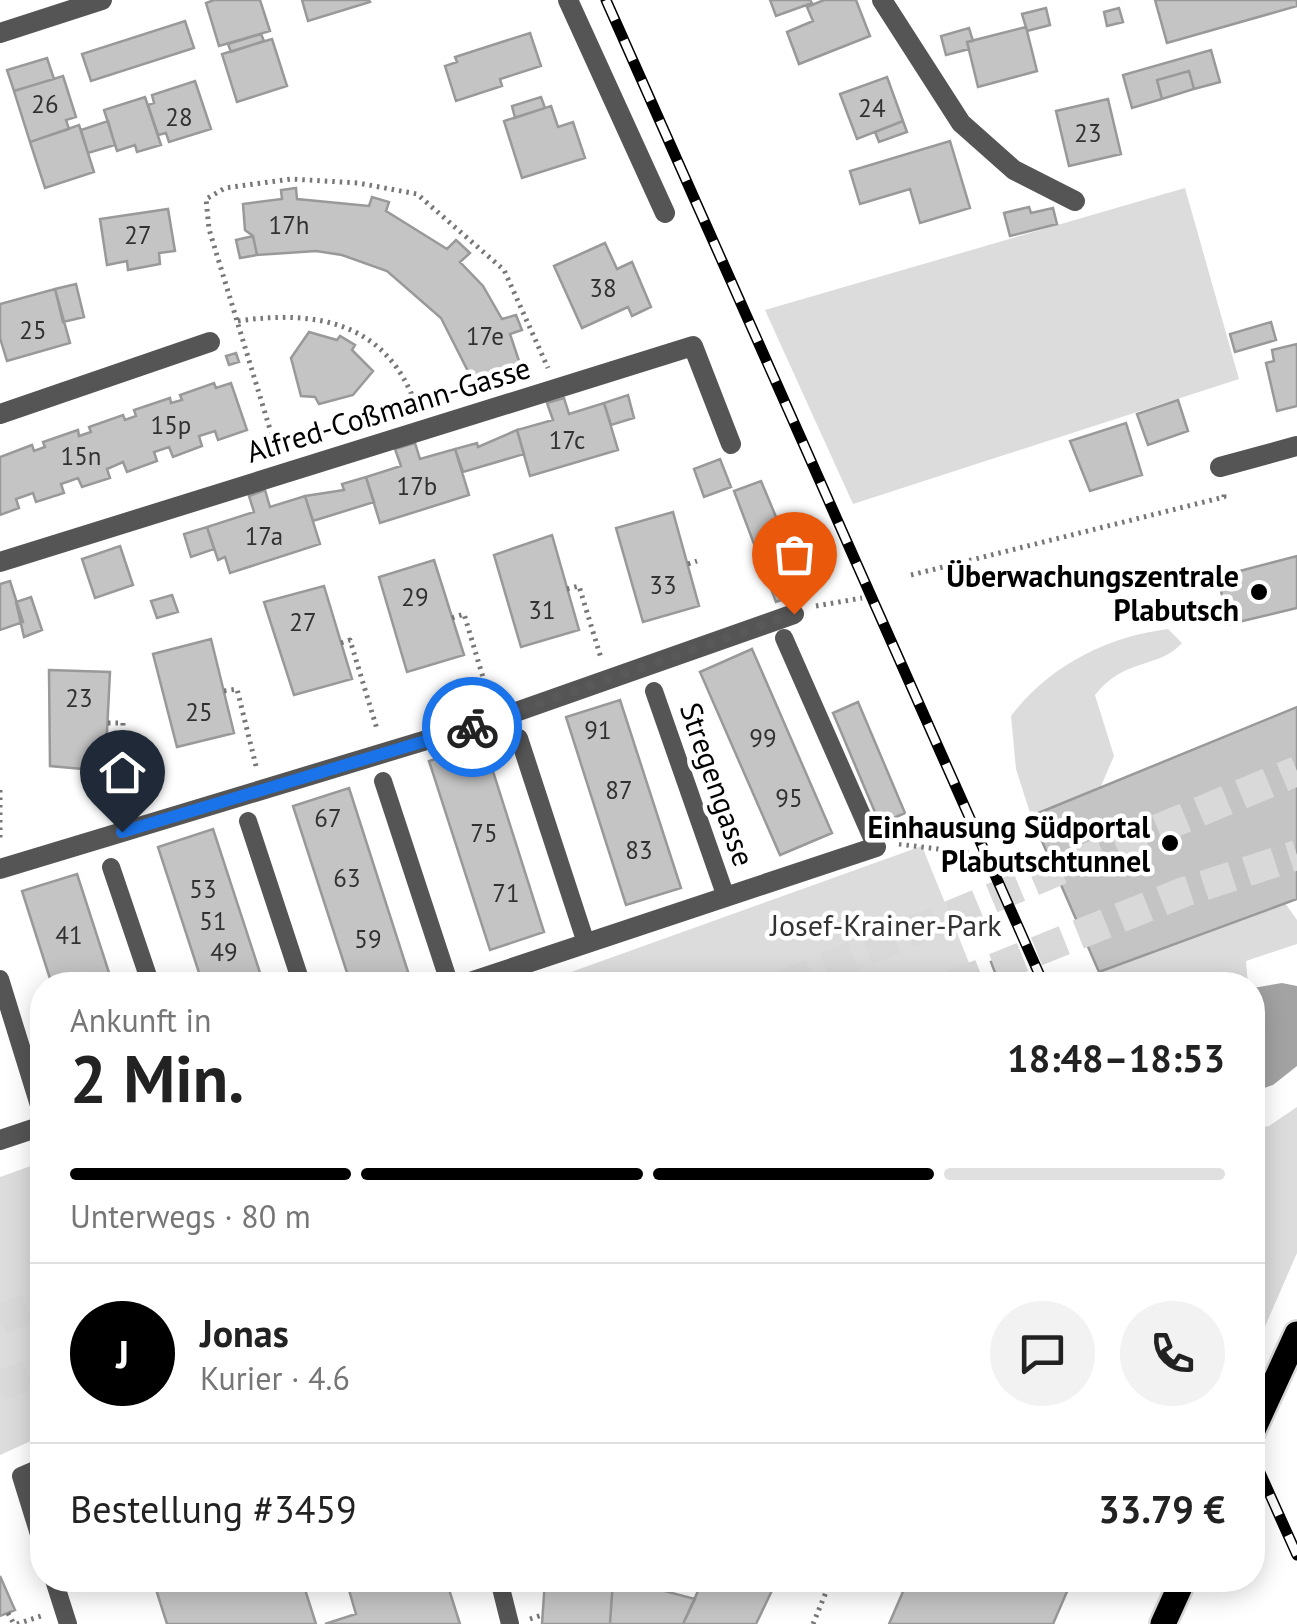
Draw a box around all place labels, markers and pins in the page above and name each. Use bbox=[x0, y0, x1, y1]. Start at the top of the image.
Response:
pin bbox=[752, 512, 837, 615]
place label: Überwachungszentrale Plabutsch bbox=[946, 556, 1239, 629]
marker: Überwachungszentrale Plabutsch bbox=[1248, 581, 1270, 603]
pin bbox=[80, 730, 165, 833]
place label: Einhausung Südportal Plabutschtunnel bbox=[868, 807, 1150, 880]
marker: Einhausung Südportal Plabutschtunnel bbox=[1159, 832, 1181, 854]

